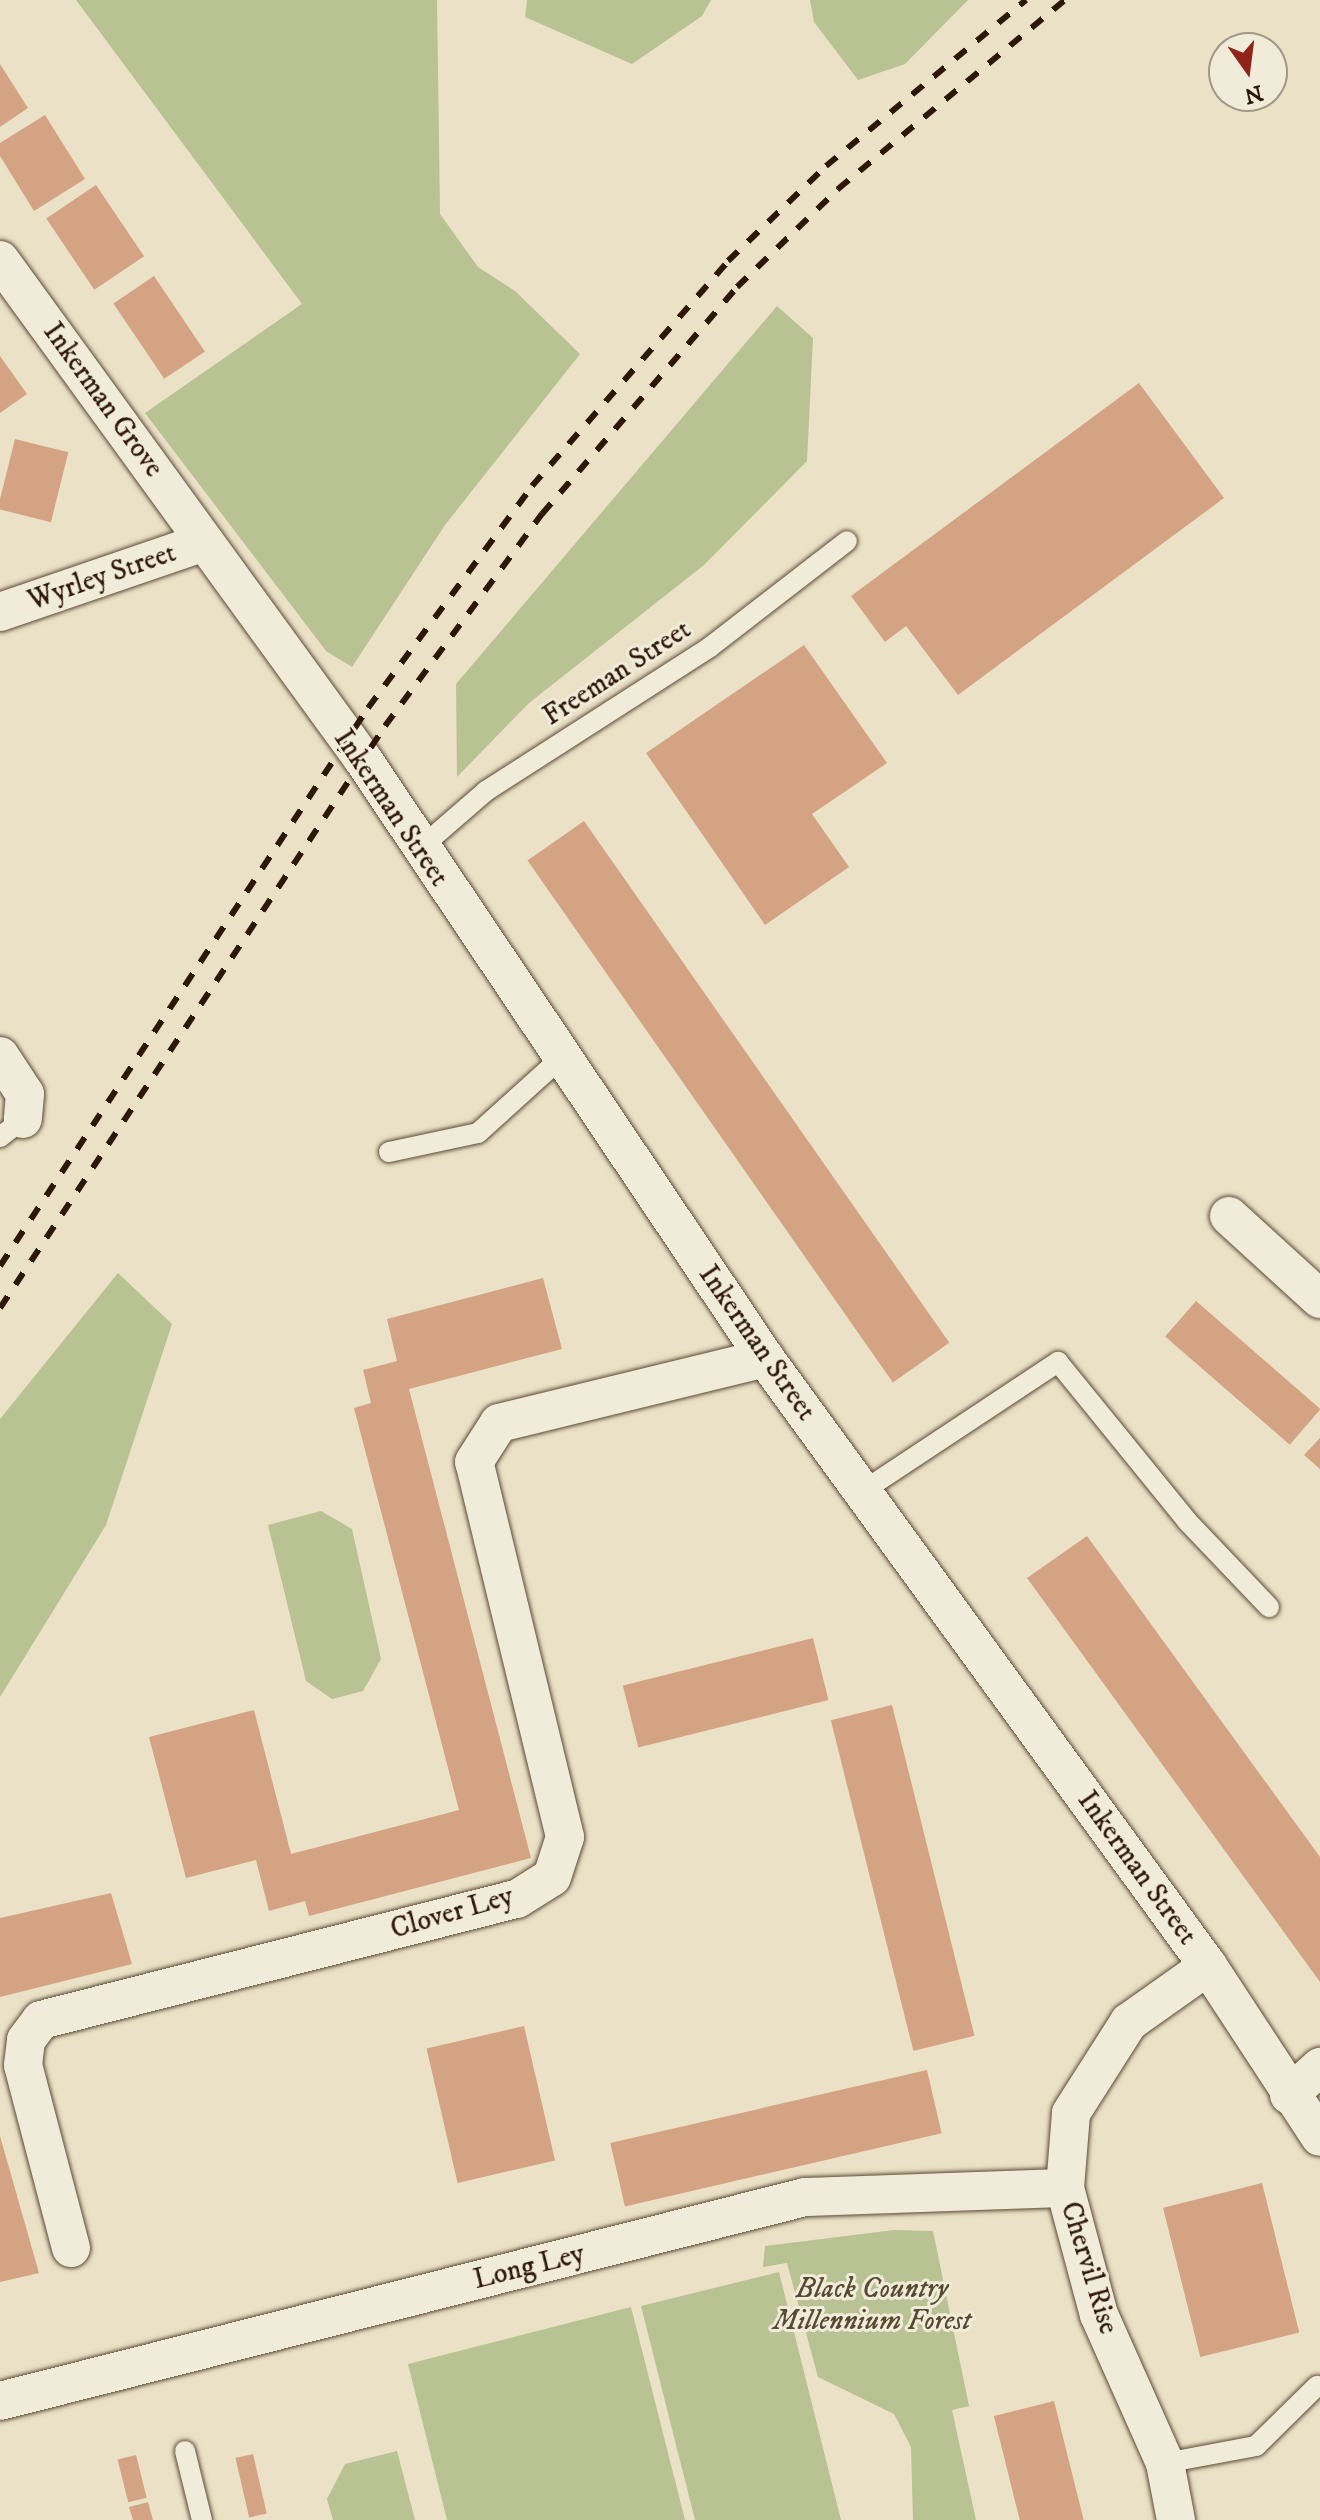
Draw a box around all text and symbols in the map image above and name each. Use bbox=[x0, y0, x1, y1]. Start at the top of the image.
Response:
north arrow bbox=[1208, 32, 1288, 112]
text: N bbox=[1241, 79, 1265, 109]
street label: Inkerman Grove bbox=[36, 316, 170, 484]
street label: Wyrley Street bbox=[24, 536, 180, 618]
street label: Freeman Street bbox=[537, 613, 697, 733]
street label: Inkerman Street bbox=[326, 723, 456, 893]
street label: Inkerman Street bbox=[691, 1259, 823, 1427]
street label: Inkerman Street bbox=[1070, 1785, 1204, 1951]
street label: Clover Ley bbox=[387, 1880, 517, 1946]
street label: Chervil Rise bbox=[1053, 2198, 1125, 2338]
street label: Long Ley bbox=[470, 2237, 588, 2297]
park label: Black Country Millennium Forest bbox=[773, 2272, 971, 2338]

